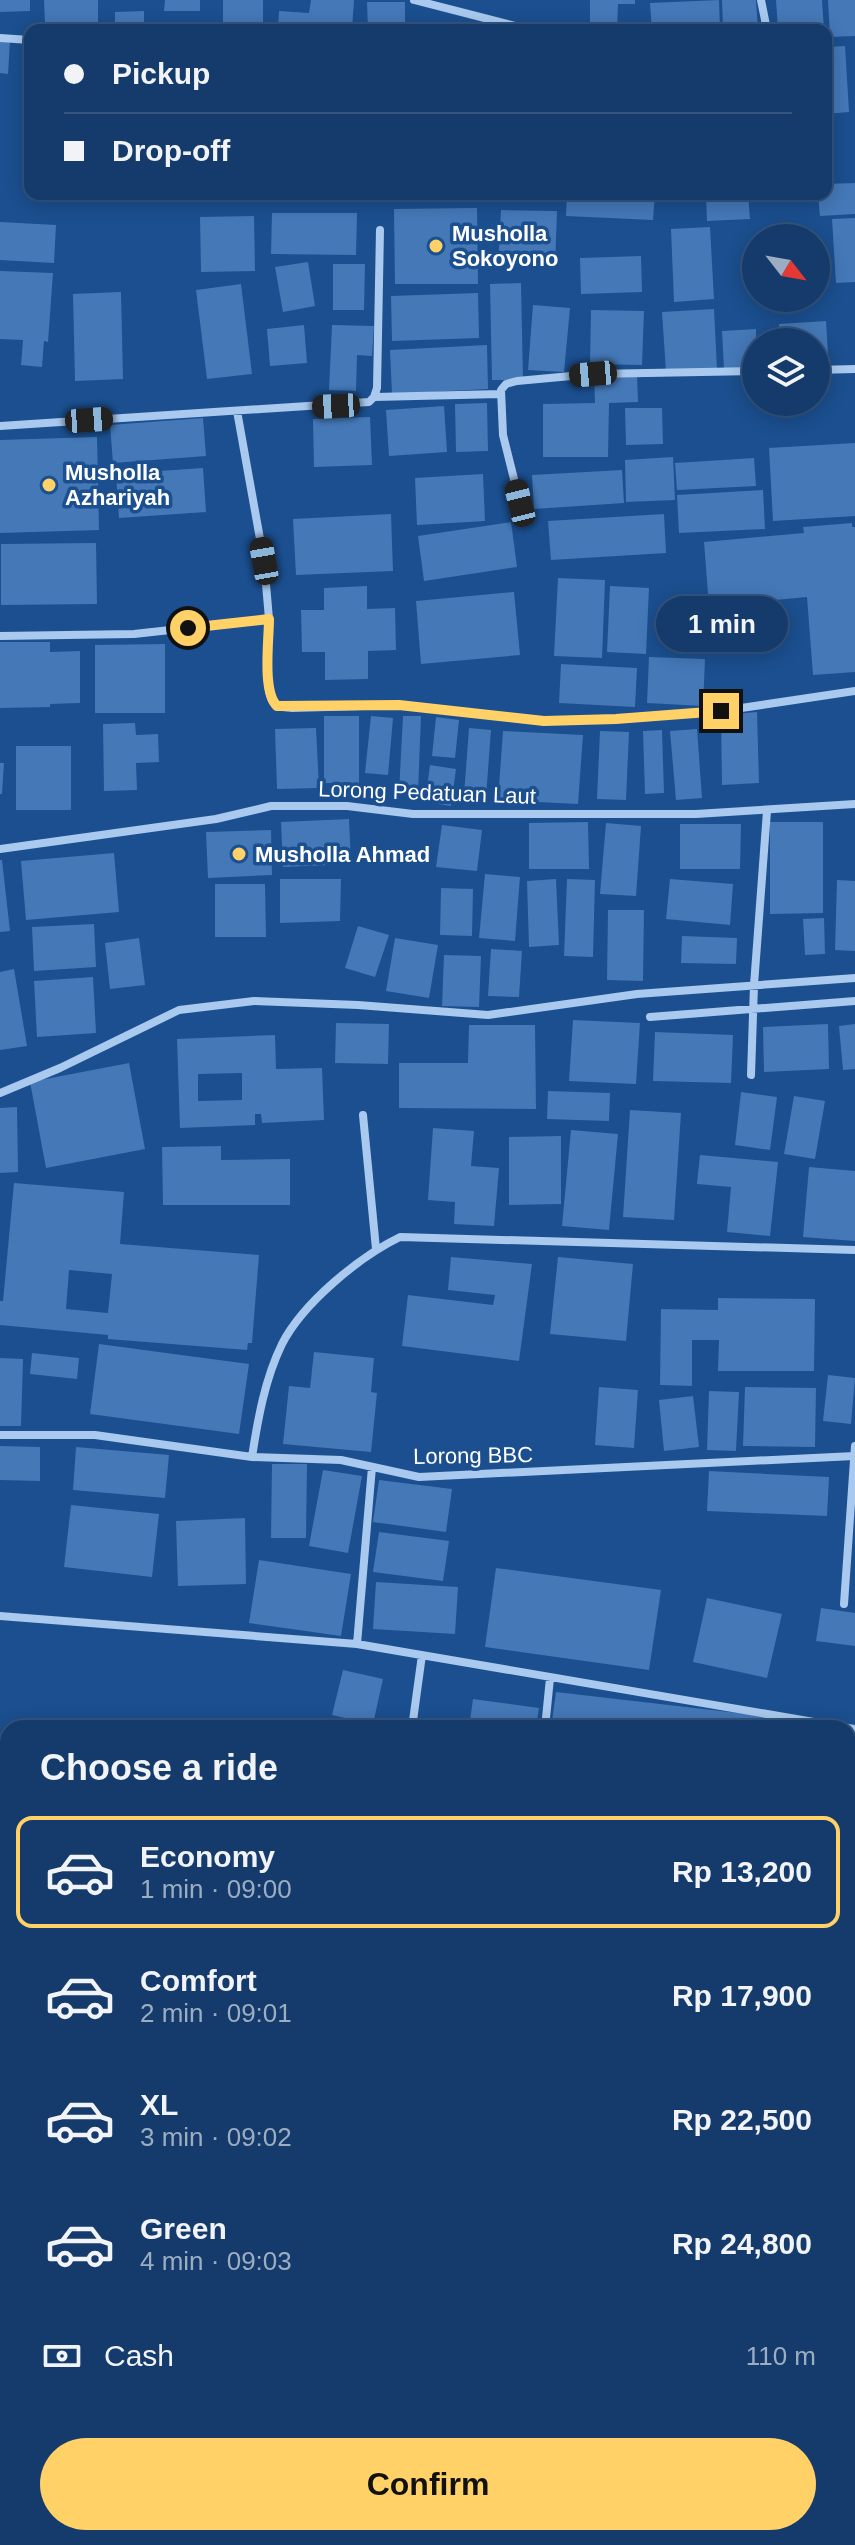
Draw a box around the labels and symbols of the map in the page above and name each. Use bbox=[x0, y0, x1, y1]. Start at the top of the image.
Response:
place label: Musholla Sokoyono bbox=[452, 221, 558, 271]
north arrow bbox=[742, 224, 830, 312]
marker: Musholla Sokoyono bbox=[427, 237, 445, 255]
car bbox=[568, 360, 618, 388]
car bbox=[311, 393, 361, 419]
car bbox=[64, 406, 114, 434]
place label: Musholla Azhariyah bbox=[65, 460, 170, 510]
marker: Musholla Azhariyah bbox=[40, 476, 58, 494]
car bbox=[503, 477, 537, 529]
car bbox=[248, 535, 280, 587]
callout: 1 min bbox=[655, 595, 787, 651]
route start bbox=[170, 610, 206, 646]
route end bbox=[703, 693, 739, 729]
street label: Lorong Pedatuan Laut bbox=[318, 776, 536, 809]
place label: Musholla Ahmad bbox=[255, 842, 430, 867]
marker: Musholla Ahmad bbox=[230, 845, 248, 863]
street label: Lorong BBC bbox=[413, 1442, 533, 1469]

